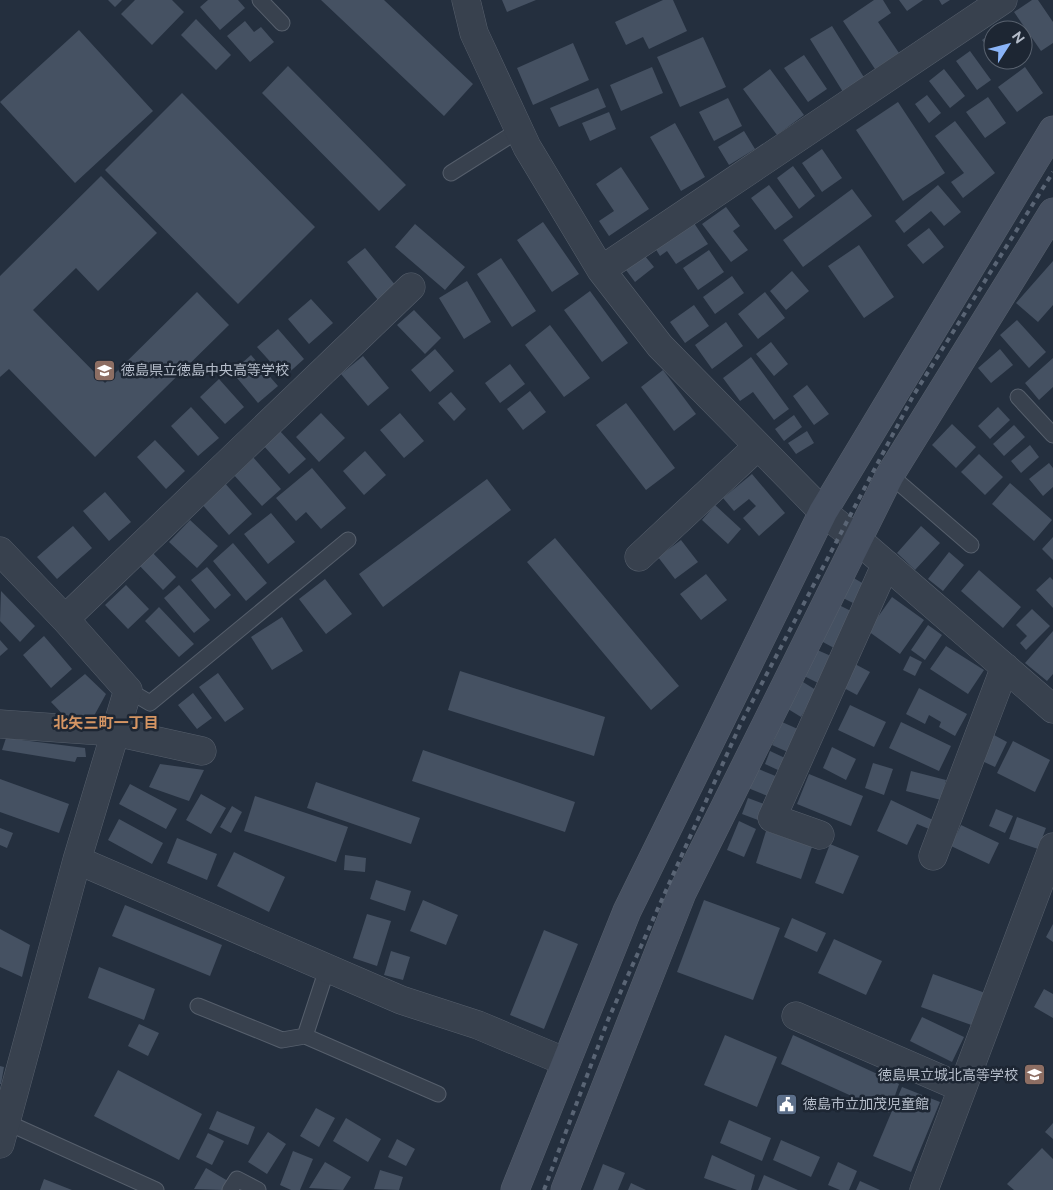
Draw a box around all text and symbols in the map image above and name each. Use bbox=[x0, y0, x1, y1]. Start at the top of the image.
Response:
north arrow bbox=[983, 20, 1033, 70]
text: N bbox=[1009, 28, 1028, 46]
school or university icon: 徳島県立徳島中央高等学校 bbox=[93, 358, 117, 382]
place label: 徳島県立徳島中央高等学校 bbox=[121, 362, 289, 378]
district label: 北矢三町一丁目 bbox=[53, 714, 159, 732]
school or university icon: 徳島県立城北高等学校 bbox=[1022, 1063, 1046, 1087]
place label: 徳島県立城北高等学校 bbox=[878, 1067, 1018, 1083]
public building icon: 徳島市立加茂児童館 bbox=[775, 1092, 799, 1116]
place label: 徳島市立加茂児童館 bbox=[803, 1096, 929, 1112]

